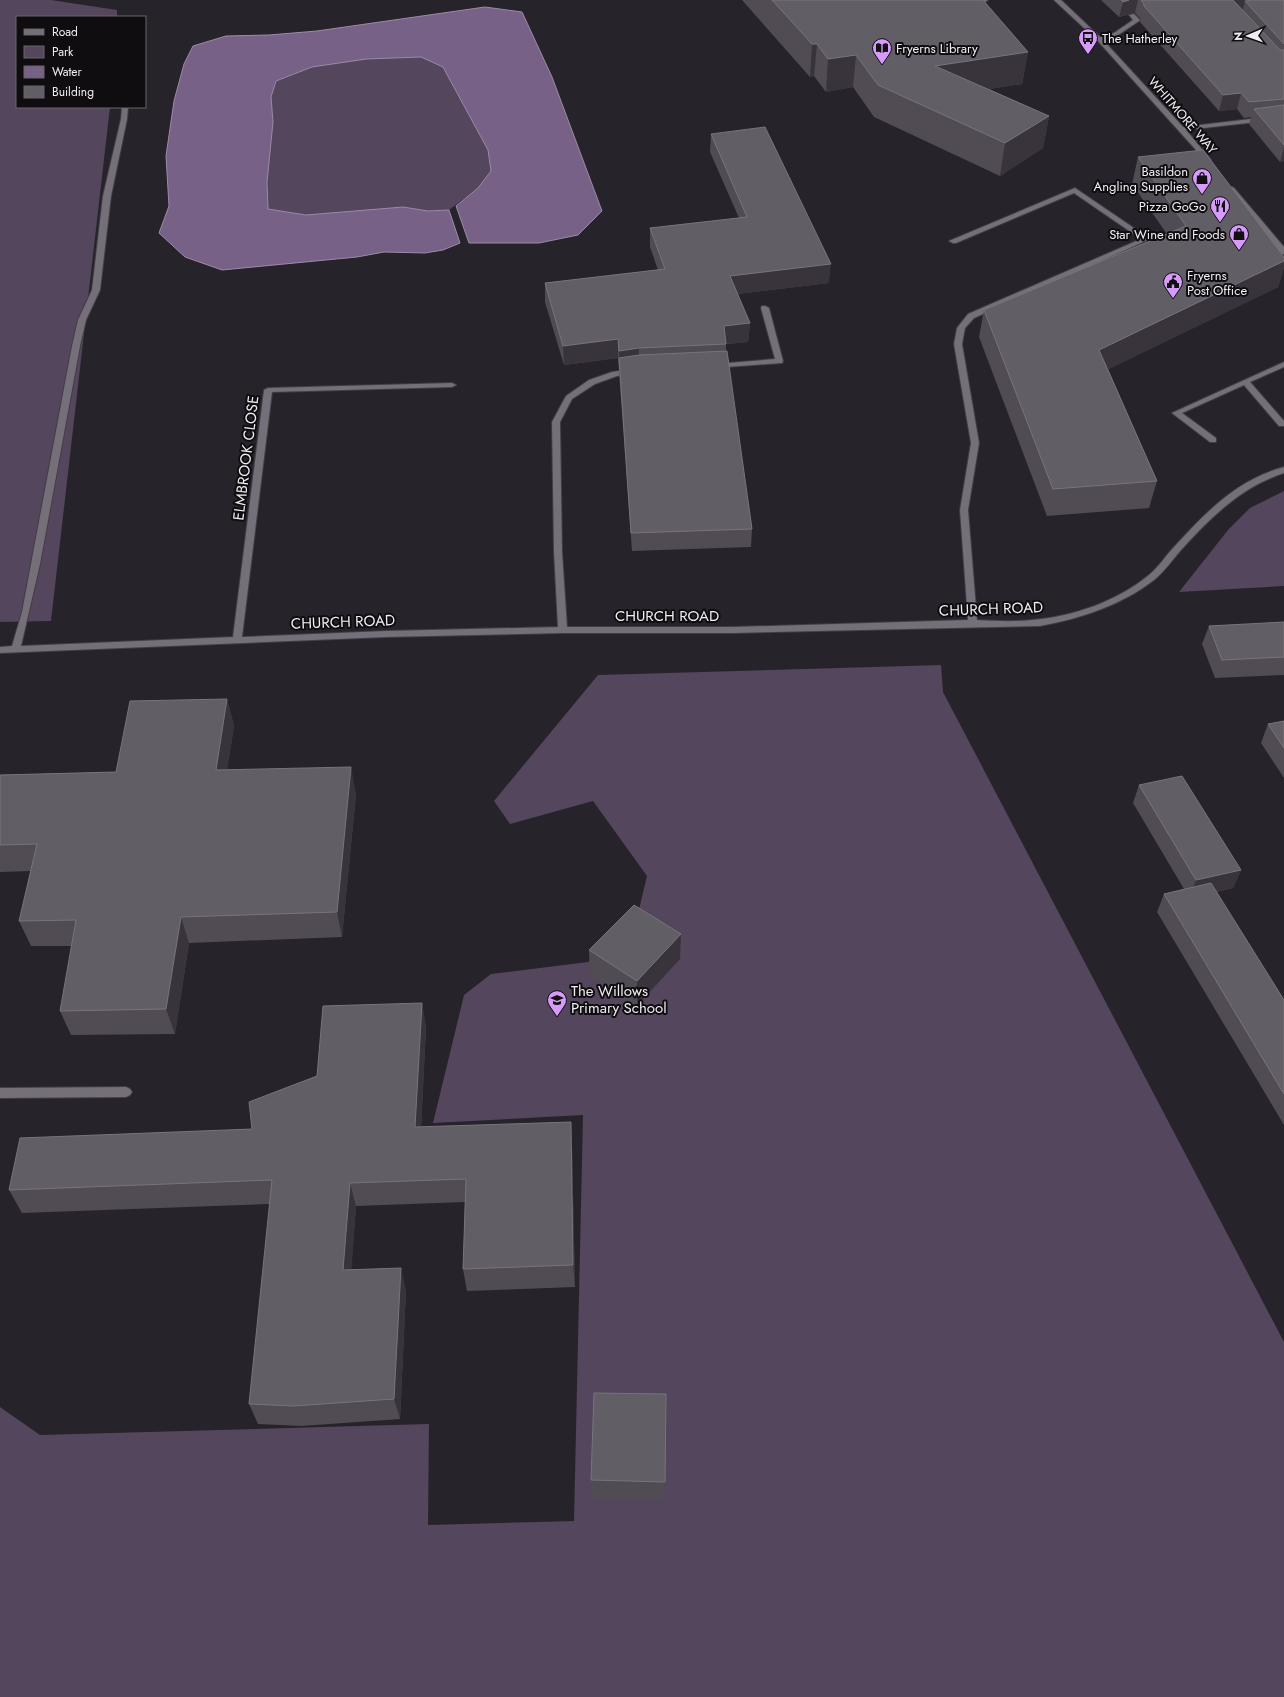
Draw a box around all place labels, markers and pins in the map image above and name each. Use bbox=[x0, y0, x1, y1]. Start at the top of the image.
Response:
bus stop icon: The Hatherley bbox=[1077, 27, 1099, 55]
place label: The Hatherley bbox=[1102, 29, 1178, 48]
library icon: Fryerns Library bbox=[871, 37, 893, 65]
place label: Fryerns Library bbox=[896, 39, 978, 58]
place label: Basildon Angling Supplies bbox=[1094, 162, 1188, 196]
shop icon: Basildon Angling Supplies bbox=[1191, 167, 1213, 195]
restaurant icon: Pizza GoGo bbox=[1209, 195, 1231, 223]
place label: Pizza GoGo bbox=[1139, 197, 1206, 216]
shop icon: Star Wine and Foods bbox=[1228, 223, 1250, 251]
place label: Star Wine and Foods bbox=[1109, 225, 1225, 244]
place label: Fryerns Post Office bbox=[1187, 266, 1247, 300]
public building icon: Fryerns Post Office bbox=[1162, 271, 1184, 299]
place label: The Willows Primary School bbox=[571, 980, 667, 1019]
school or university icon: The Willows Primary School bbox=[546, 989, 568, 1017]

